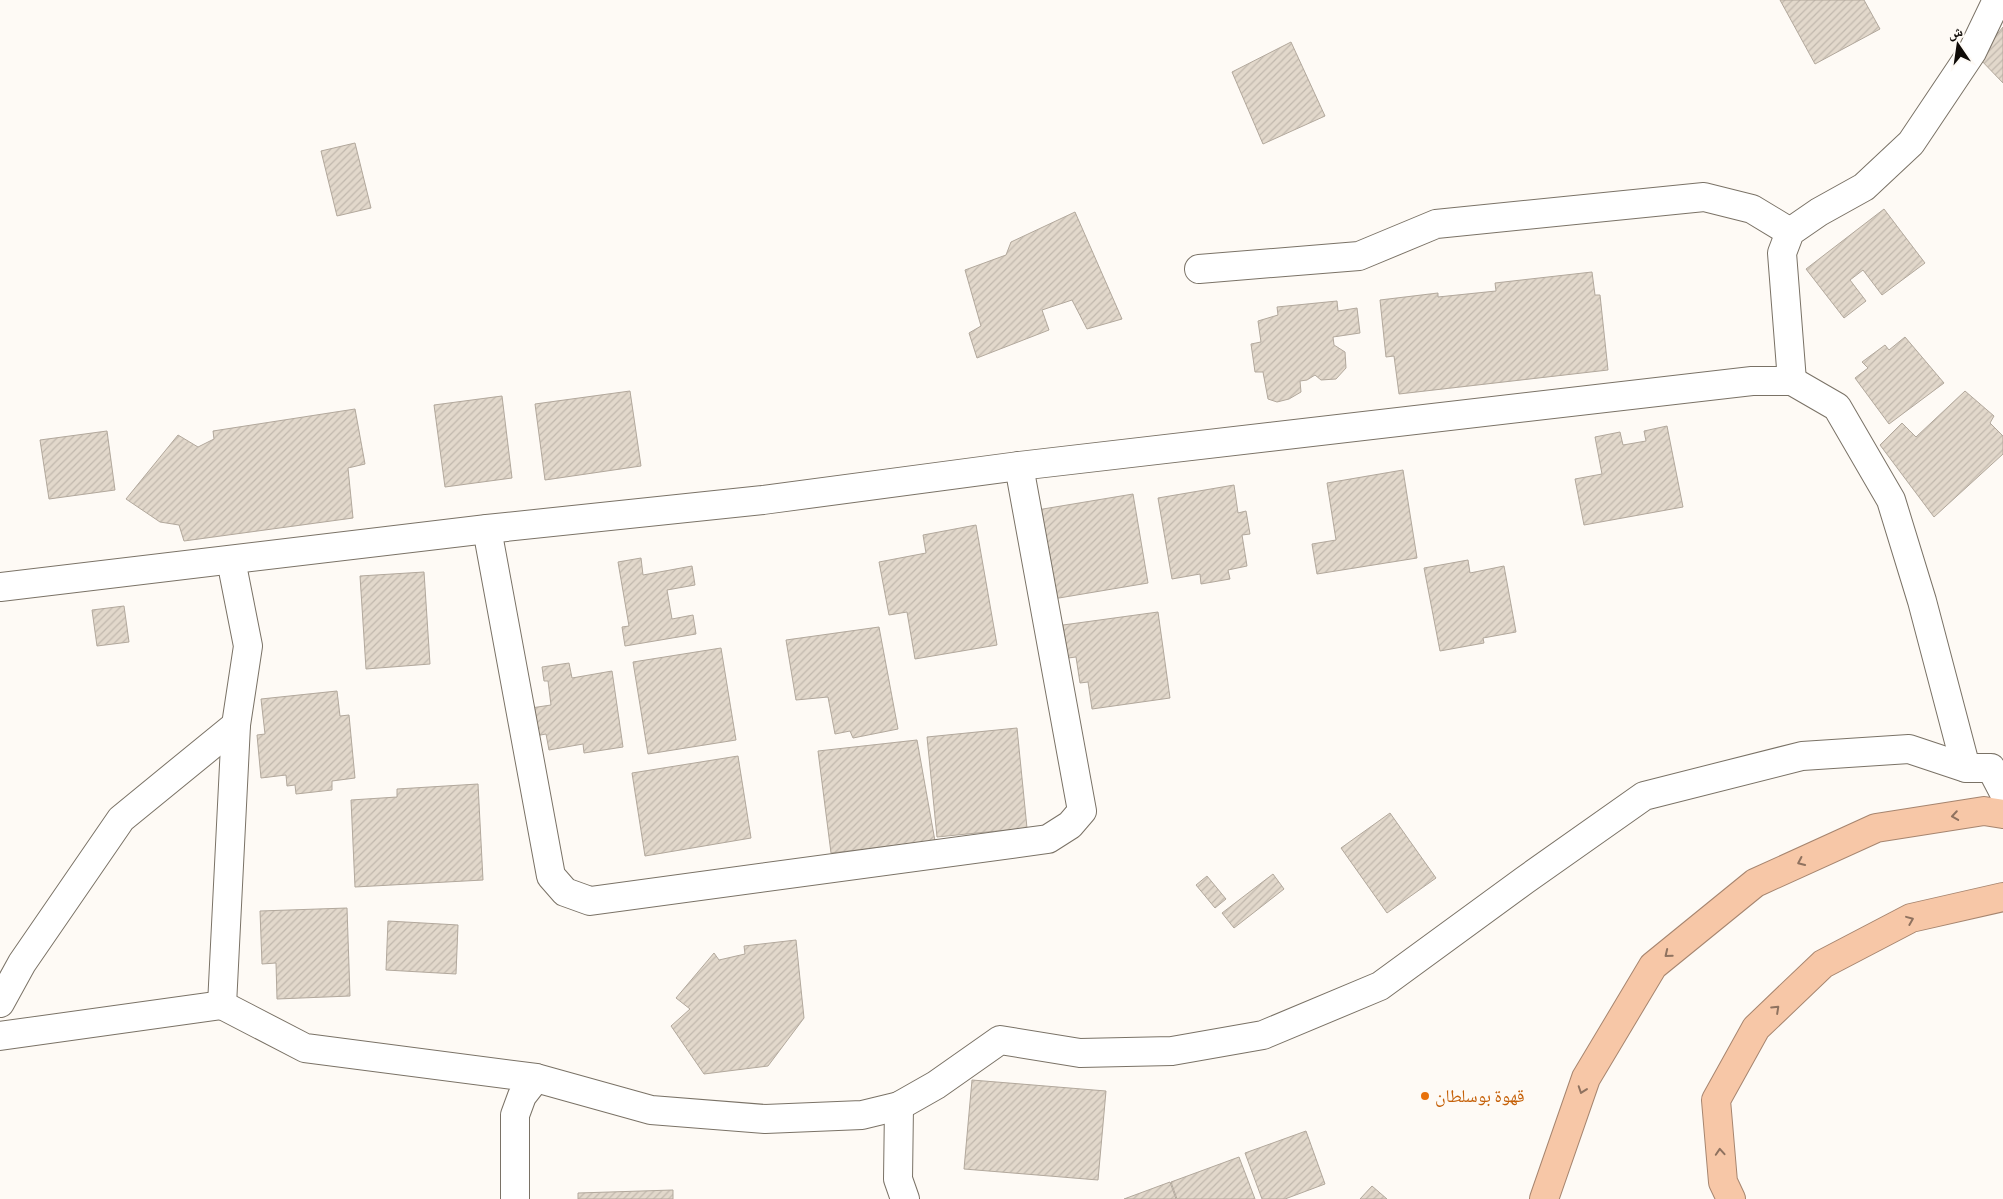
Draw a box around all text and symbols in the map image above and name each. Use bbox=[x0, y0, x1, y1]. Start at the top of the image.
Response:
north arrow bbox=[1933, 20, 1983, 70]
text: ش bbox=[1946, 22, 1964, 43]
one-way arrow bbox=[1951, 810, 1959, 820]
one-way arrow bbox=[1797, 856, 1806, 867]
one-way arrow bbox=[1905, 916, 1914, 926]
one-way arrow bbox=[1665, 948, 1674, 956]
one-way arrow bbox=[1770, 1006, 1779, 1015]
place label: قهوة بوسلطان bbox=[1435, 1084, 1525, 1107]
one-way arrow bbox=[1577, 1085, 1587, 1094]
marker: قهوة بوسلطان bbox=[1419, 1090, 1431, 1102]
one-way arrow bbox=[1715, 1148, 1726, 1156]

